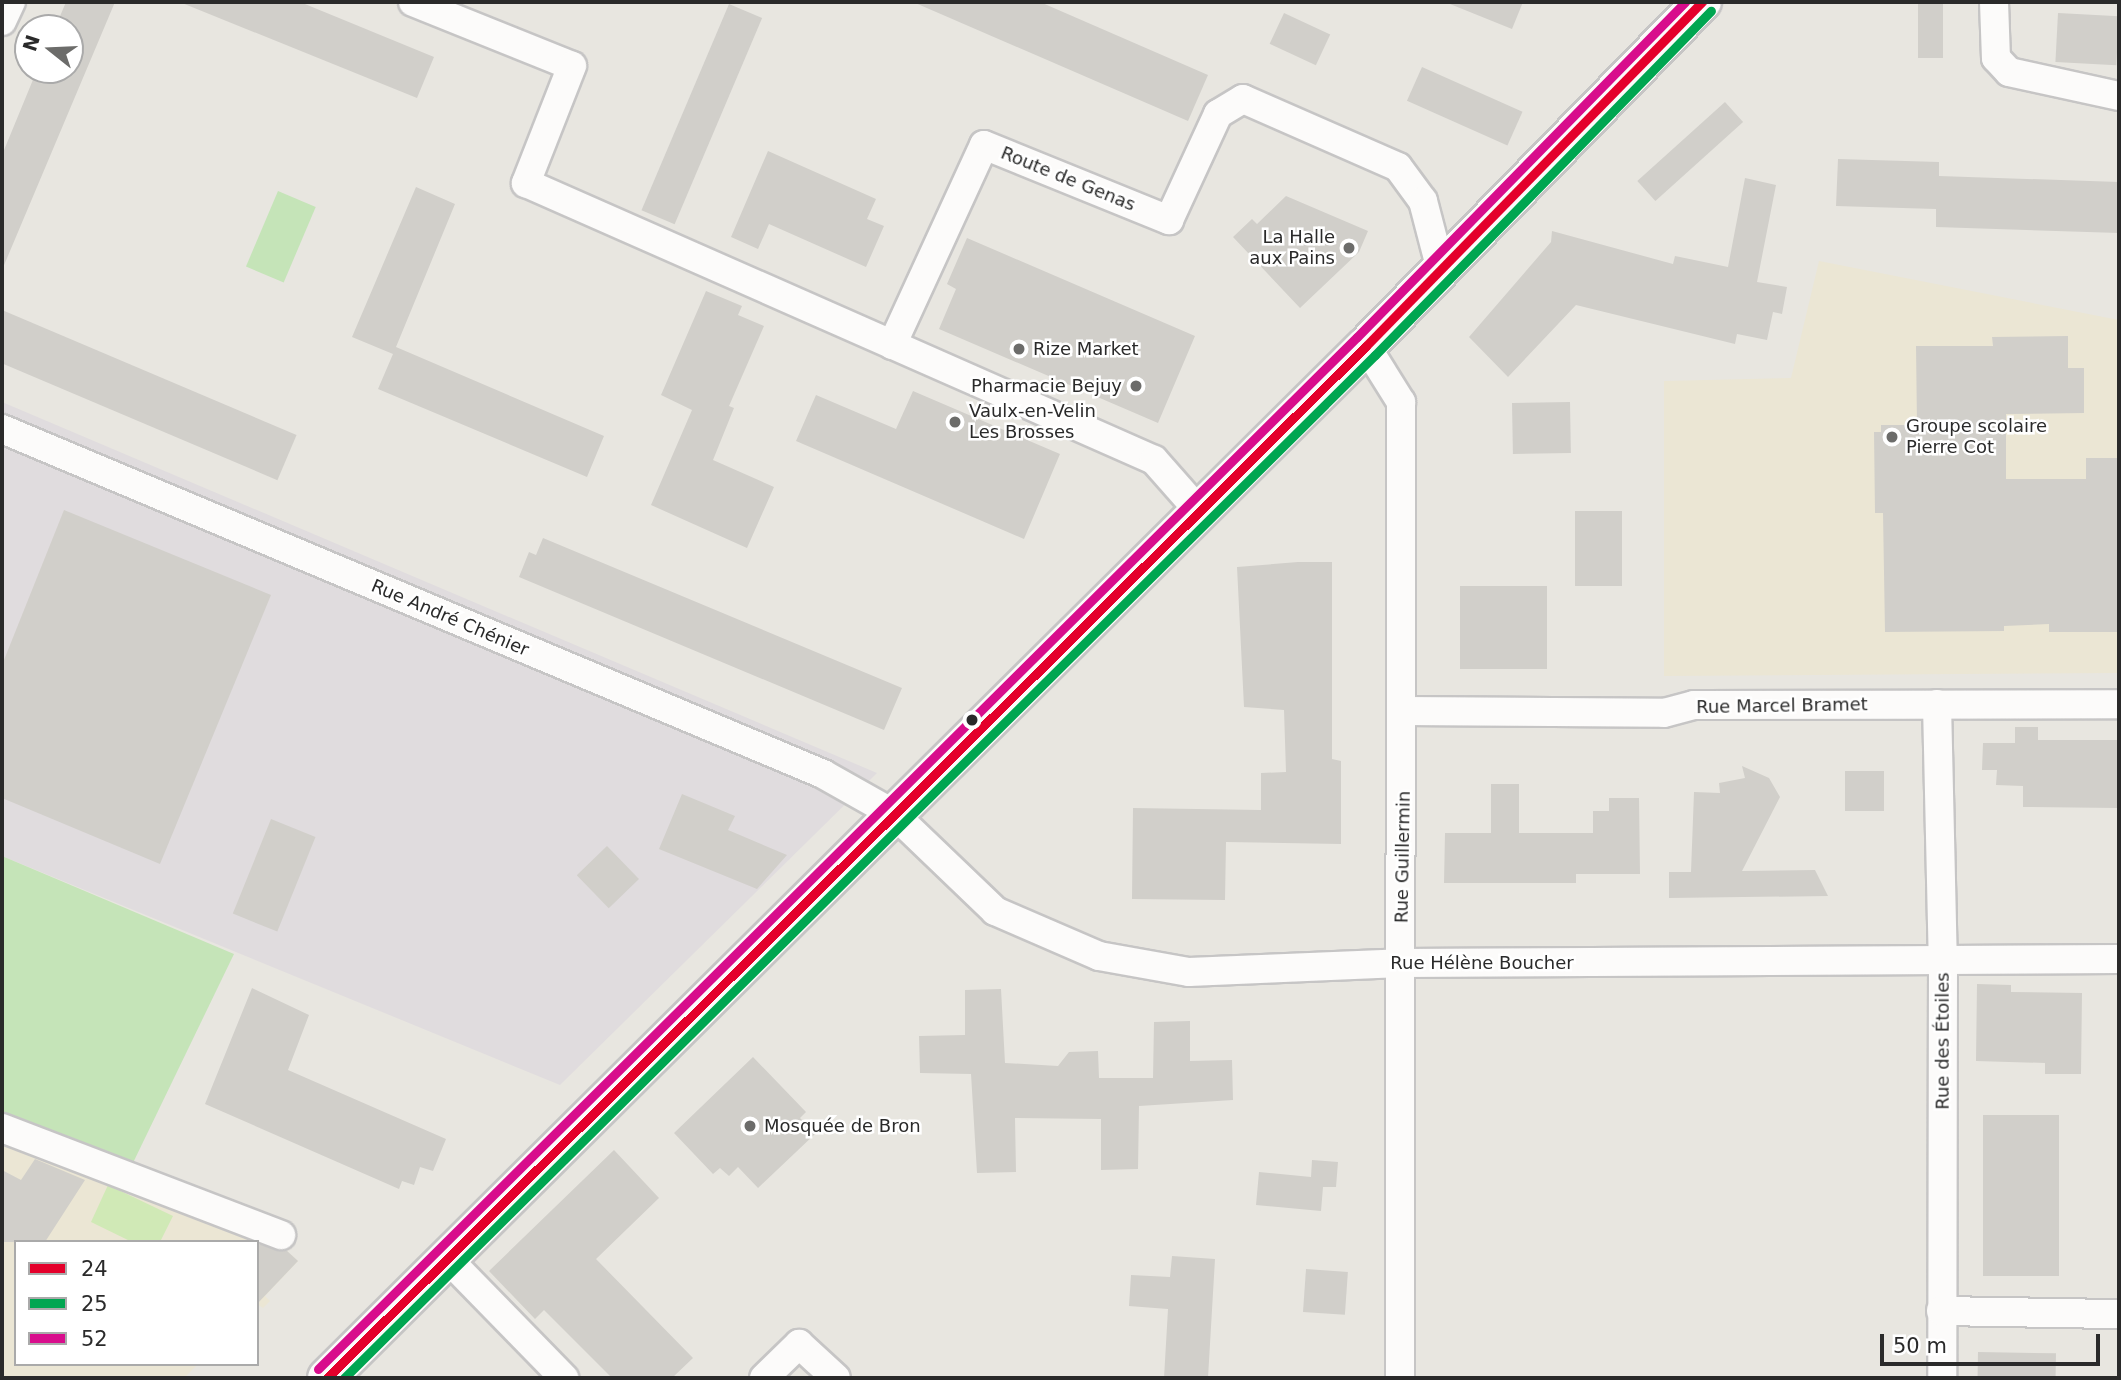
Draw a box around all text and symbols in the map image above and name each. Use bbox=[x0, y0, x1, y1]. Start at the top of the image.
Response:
north arrow bbox=[14, 14, 84, 84]
text: N bbox=[18, 32, 44, 54]
street label: Route de Genas bbox=[998, 142, 1138, 216]
place label: La Halle aux Pains bbox=[1249, 227, 1335, 270]
marker: La Halle aux Pains bbox=[1341, 240, 1357, 256]
place label: Rize Market bbox=[1033, 338, 1139, 360]
marker: Rize Market bbox=[1011, 341, 1027, 357]
place label: Pharmacie Bejuy bbox=[971, 375, 1122, 397]
marker: Pharmacie Bejuy bbox=[1128, 378, 1144, 394]
place label: Vaulx-en-Velin Les Brosses bbox=[969, 401, 1096, 444]
marker: Vaulx-en-Velin Les Brosses bbox=[947, 414, 963, 430]
place label: Groupe scolaire Pierre Cot bbox=[1906, 416, 2047, 458]
marker: Groupe scolaire Pierre Cot bbox=[1884, 429, 1900, 445]
street label: Rue André Chénier bbox=[368, 575, 532, 661]
street label: Rue Marcel Bramet bbox=[1696, 694, 1868, 718]
unlabelled marker bbox=[965, 713, 979, 727]
street label: Rue Guillermin bbox=[1391, 791, 1415, 923]
street label: Rue Hélène Boucher bbox=[1390, 952, 1574, 974]
street label: Rue des Étoiles bbox=[1932, 972, 1954, 1110]
place label: Mosquée de Bron bbox=[764, 1115, 921, 1137]
marker: Mosquée de Bron bbox=[742, 1118, 758, 1134]
legend bbox=[14, 1240, 259, 1366]
text: 24 bbox=[81, 1257, 108, 1281]
text: 25 bbox=[81, 1292, 108, 1316]
scale bar bbox=[1883, 1320, 2104, 1364]
text: 52 bbox=[81, 1327, 108, 1351]
text: 50 m bbox=[1893, 1334, 1947, 1358]

